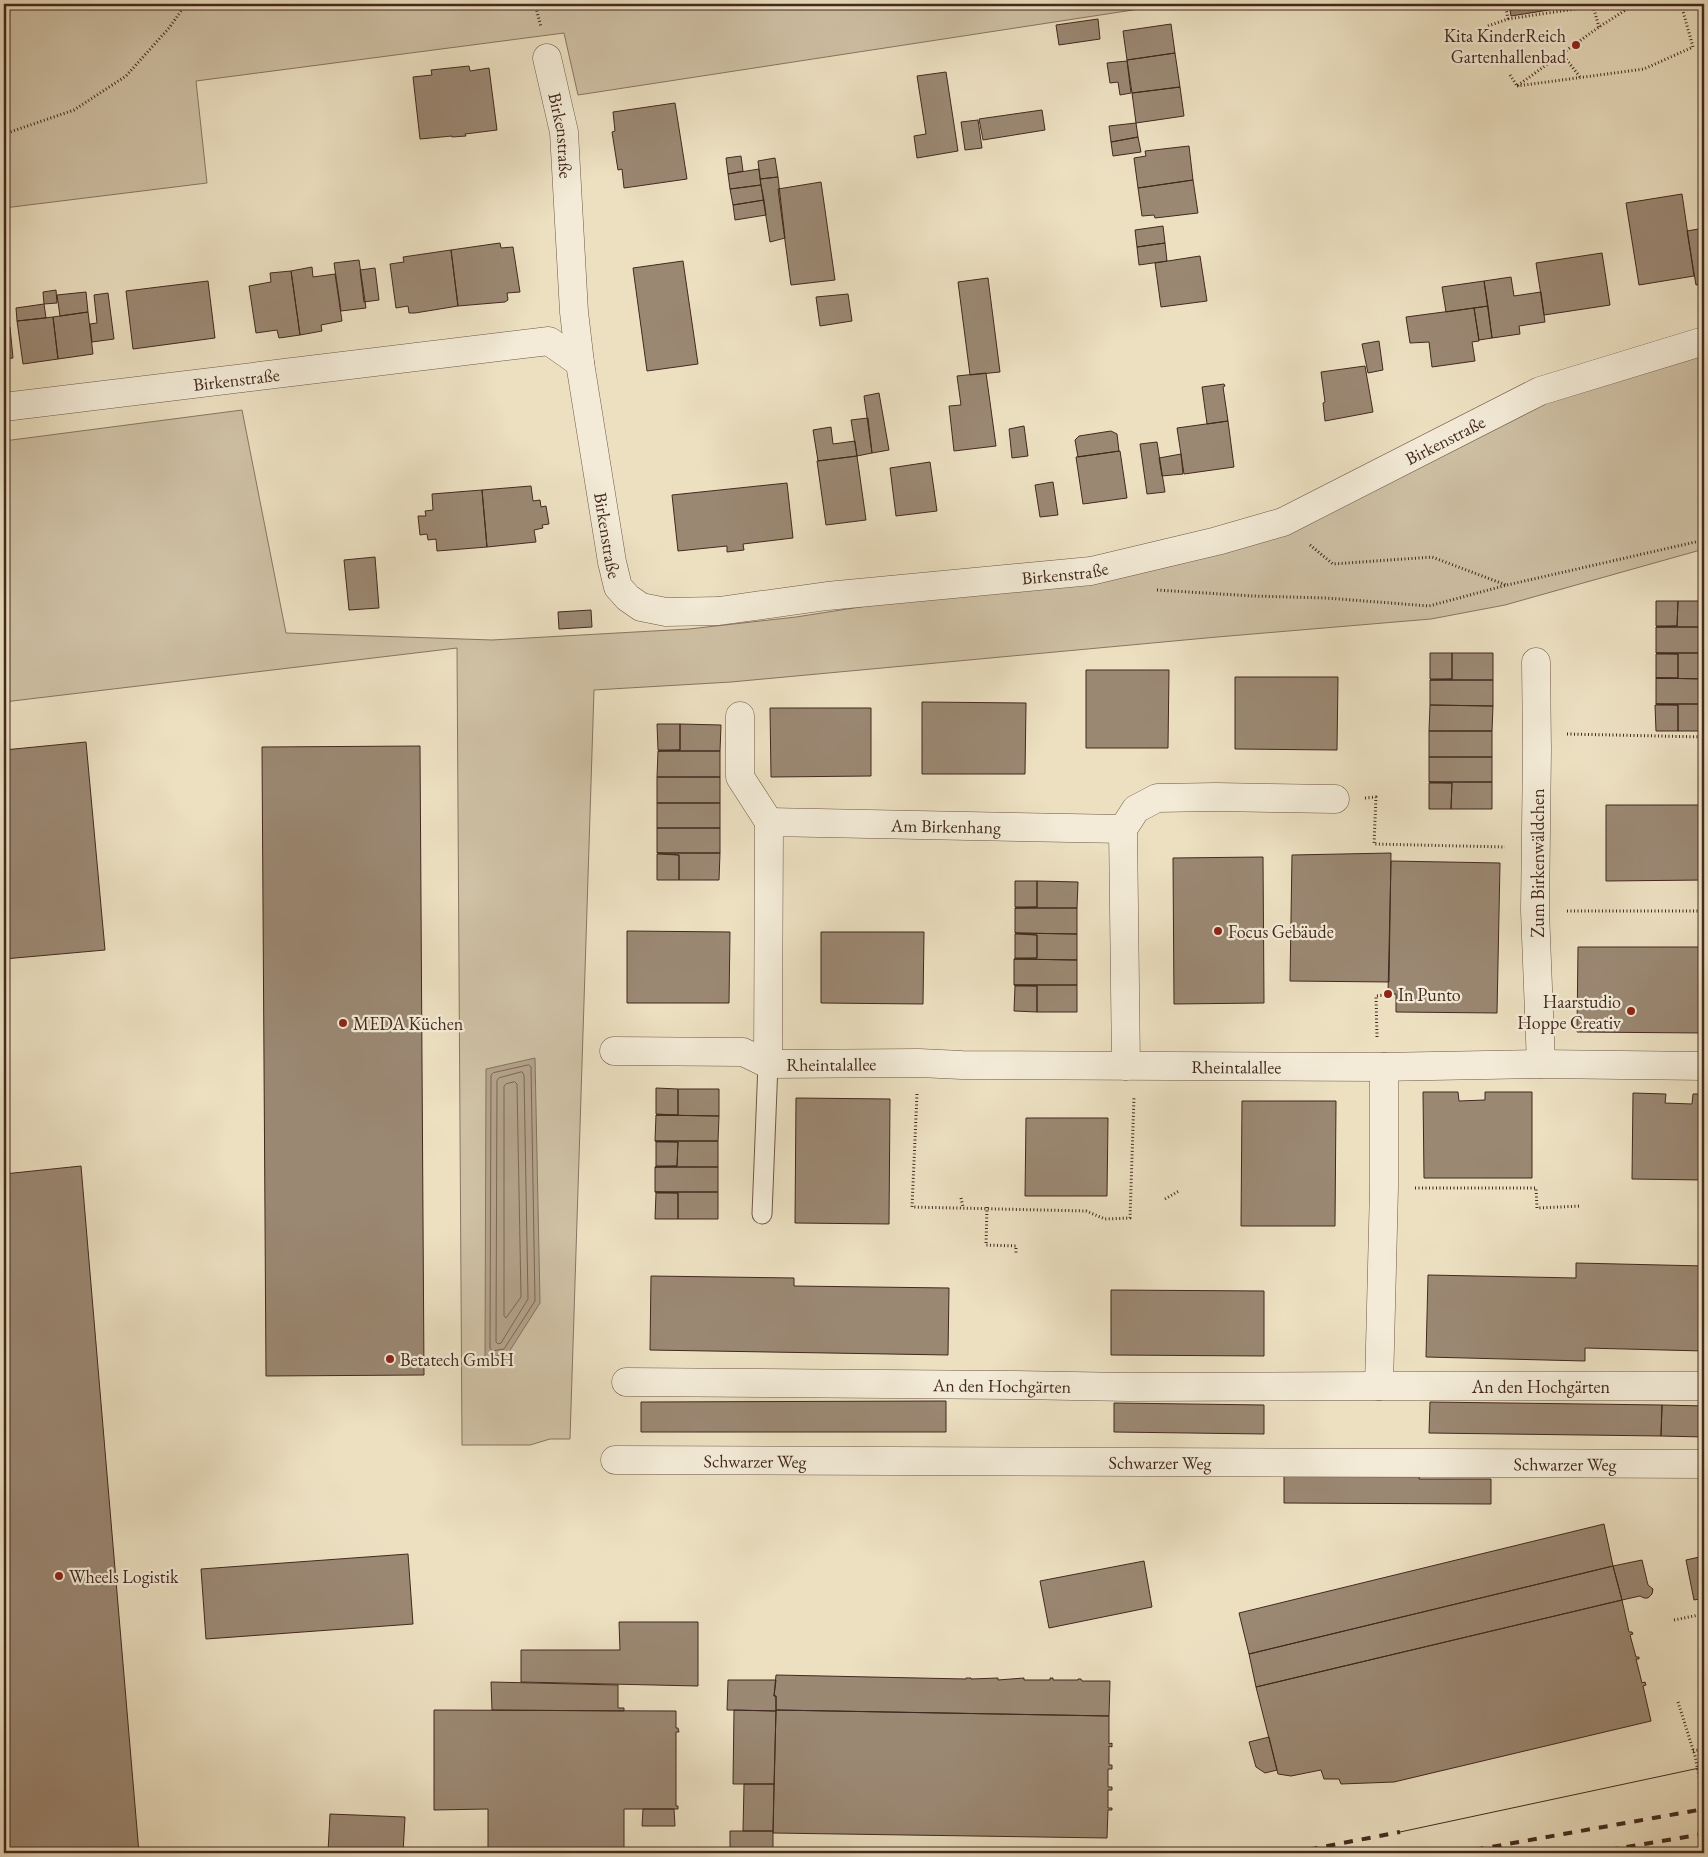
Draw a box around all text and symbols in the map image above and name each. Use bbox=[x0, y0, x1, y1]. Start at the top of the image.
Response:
place label: Kita KinderReich Gartenhallenbad bbox=[1444, 24, 1567, 68]
marker: Kita KinderReich Gartenhallenbad bbox=[1570, 39, 1582, 51]
street label: Birkenstraße bbox=[544, 90, 578, 179]
street label: Birkenstraße bbox=[192, 362, 281, 396]
street label: Birkenstraße bbox=[1401, 410, 1489, 469]
street label: Birkenstraße bbox=[589, 491, 627, 581]
street label: Birkenstraße bbox=[1021, 556, 1110, 589]
street label: Zum Birkenwäldchen bbox=[1526, 788, 1549, 938]
street label: Am Birkenhang bbox=[890, 813, 1001, 838]
place label: Focus Gebäude bbox=[1228, 920, 1334, 943]
marker: Focus Gebäude bbox=[1212, 925, 1224, 937]
place label: In Punto bbox=[1398, 983, 1461, 1006]
marker: In Punto bbox=[1382, 988, 1394, 1000]
place label: Haarstudio Hoppe Creativ bbox=[1517, 990, 1621, 1034]
marker: Haarstudio Hoppe Creativ bbox=[1625, 1005, 1637, 1017]
place label: MEDA Küchen bbox=[353, 1012, 464, 1035]
marker: MEDA Küchen bbox=[337, 1017, 349, 1029]
street label: Rheintalallee bbox=[786, 1052, 876, 1075]
street label: Rheintalallee bbox=[1191, 1055, 1281, 1078]
place label: Betatech GmbH bbox=[400, 1348, 514, 1371]
marker: Betatech GmbH bbox=[384, 1353, 396, 1365]
street label: An den Hochgärten bbox=[932, 1373, 1072, 1398]
street label: An den Hochgärten bbox=[1471, 1375, 1611, 1398]
street label: Schwarzer Weg bbox=[704, 1449, 807, 1472]
street label: Schwarzer Weg bbox=[1109, 1450, 1212, 1474]
street label: Schwarzer Weg bbox=[1514, 1452, 1617, 1475]
place label: Wheels Logistik bbox=[69, 1565, 179, 1588]
marker: Wheels Logistik bbox=[53, 1570, 65, 1582]

